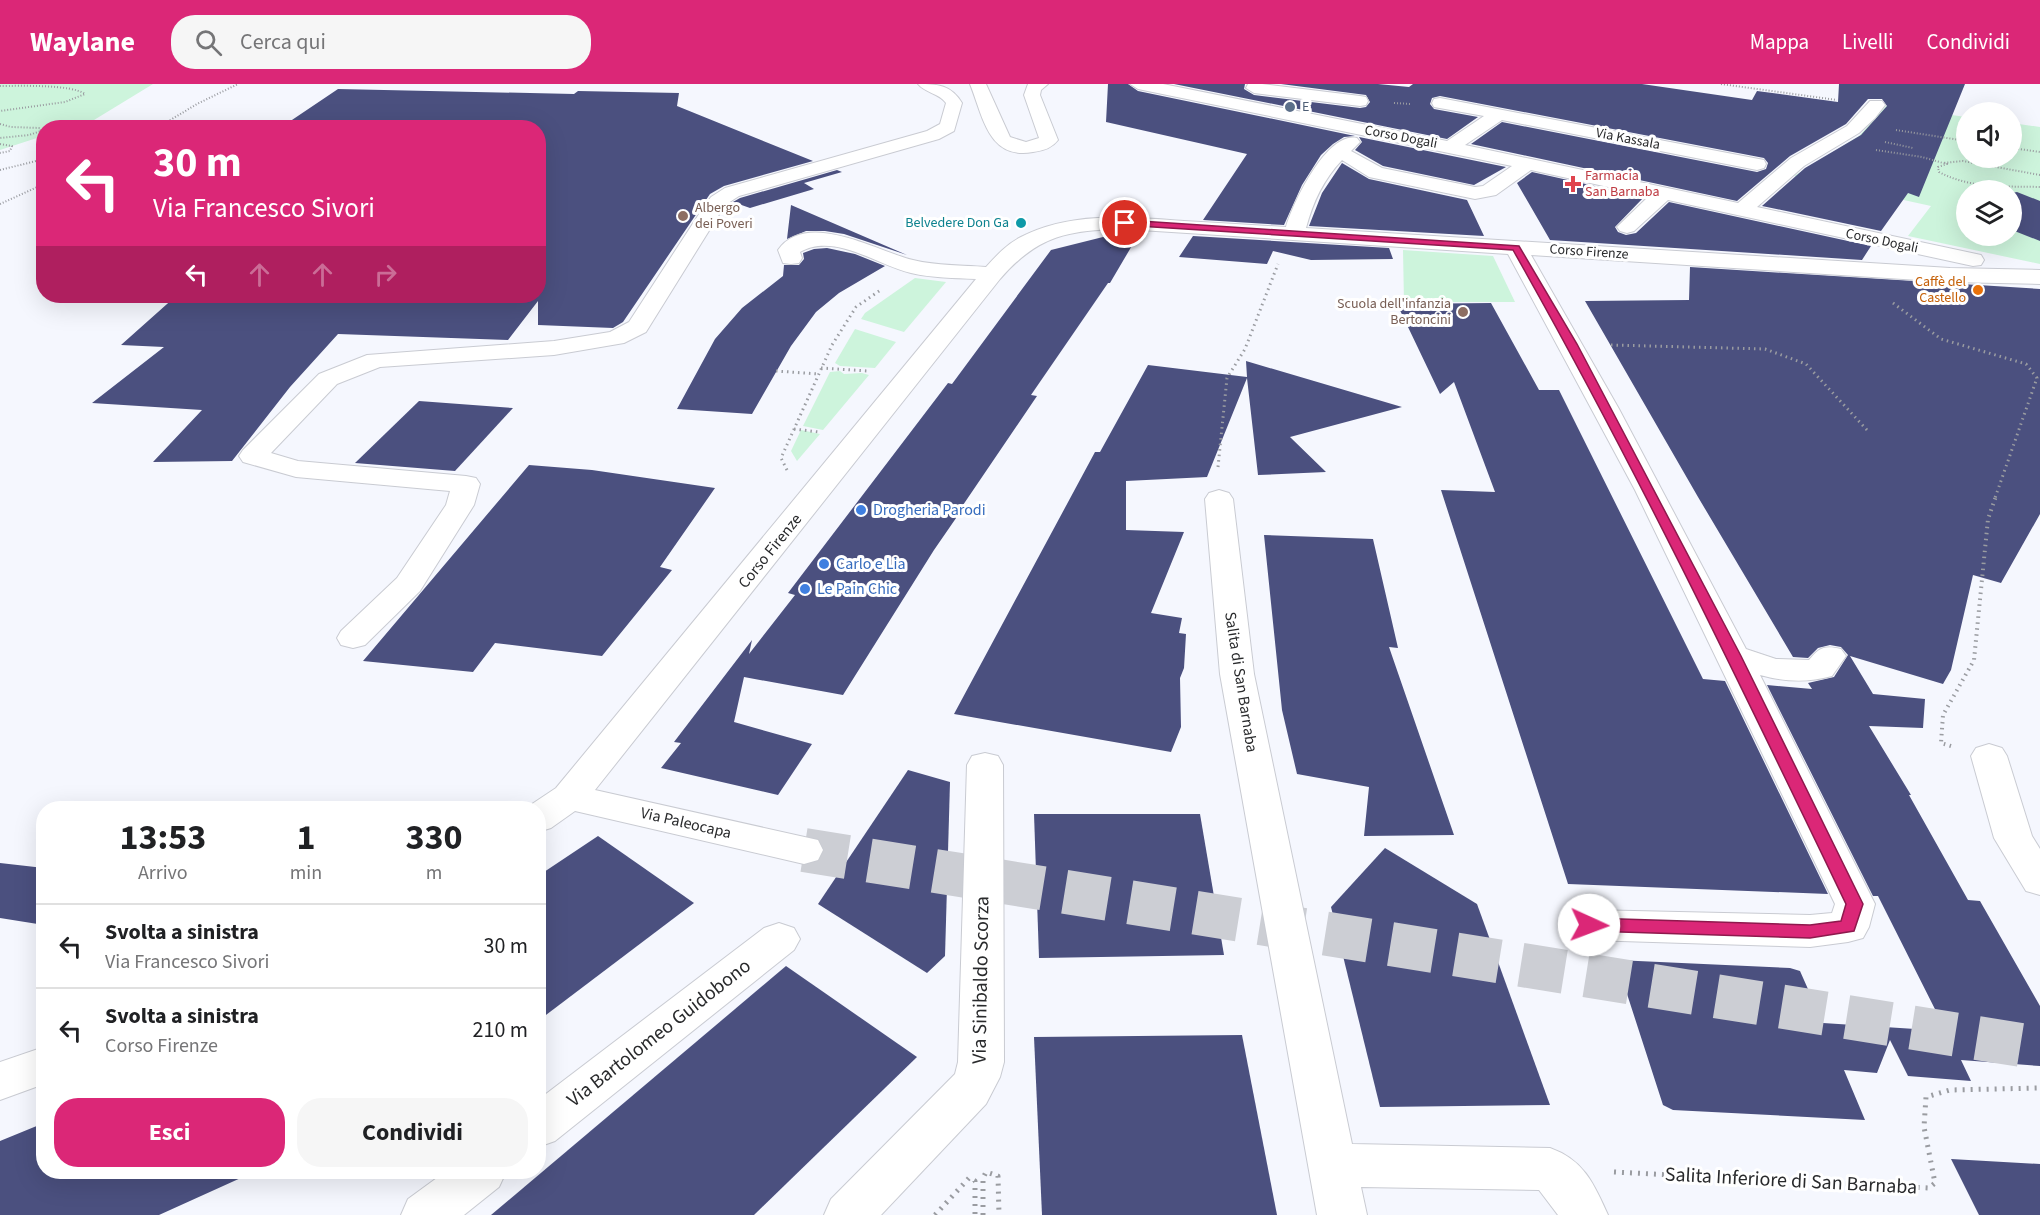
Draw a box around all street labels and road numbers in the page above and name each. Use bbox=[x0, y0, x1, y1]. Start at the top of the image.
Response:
street label: Corso Dogali bbox=[1363, 120, 1439, 154]
street label: Via Kassala bbox=[1594, 123, 1662, 155]
street label: Corso Dogali bbox=[1844, 224, 1920, 258]
street label: Corso Firenze bbox=[1549, 239, 1629, 265]
street label: Corso Firenze bbox=[733, 509, 807, 593]
street label: Salita di San Barnaba bbox=[1219, 610, 1263, 754]
street label: Via Paleocapa bbox=[638, 802, 734, 844]
street label: Via Sinibaldo Scorza bbox=[966, 896, 996, 1064]
street label: Via Bartolomeo Guidobono bbox=[561, 952, 757, 1114]
street label: Salita Inferiore di San Barnaba bbox=[1664, 1160, 1918, 1202]

